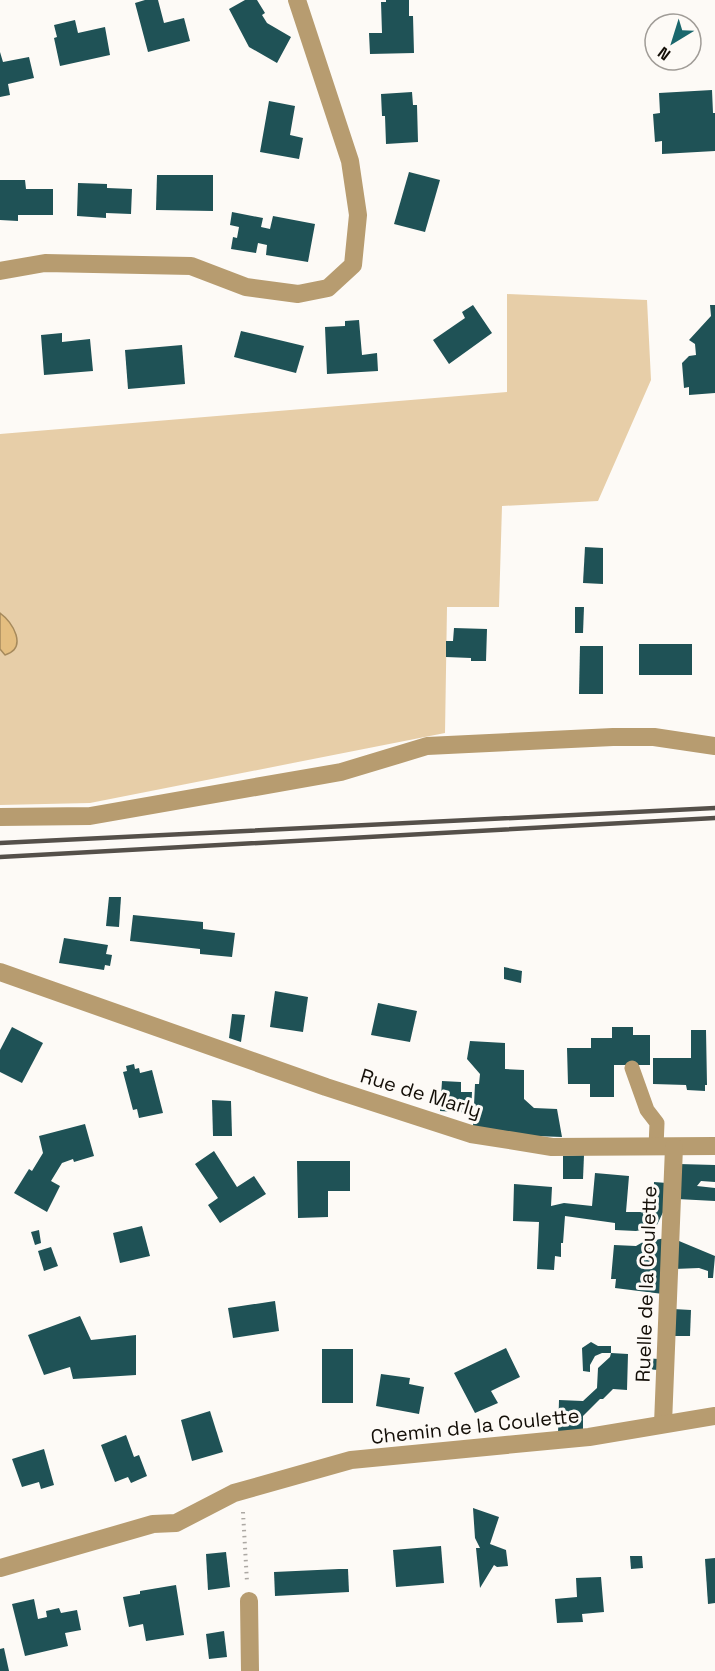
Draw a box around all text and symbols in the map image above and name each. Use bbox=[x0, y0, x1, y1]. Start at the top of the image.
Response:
north arrow bbox=[643, 12, 703, 72]
text: N bbox=[653, 42, 675, 65]
street label: Rue de Marly bbox=[357, 1062, 485, 1124]
street label: Ruelle de la Coulette bbox=[630, 1185, 662, 1383]
street label: Chemin de la Coulette bbox=[369, 1402, 581, 1450]

